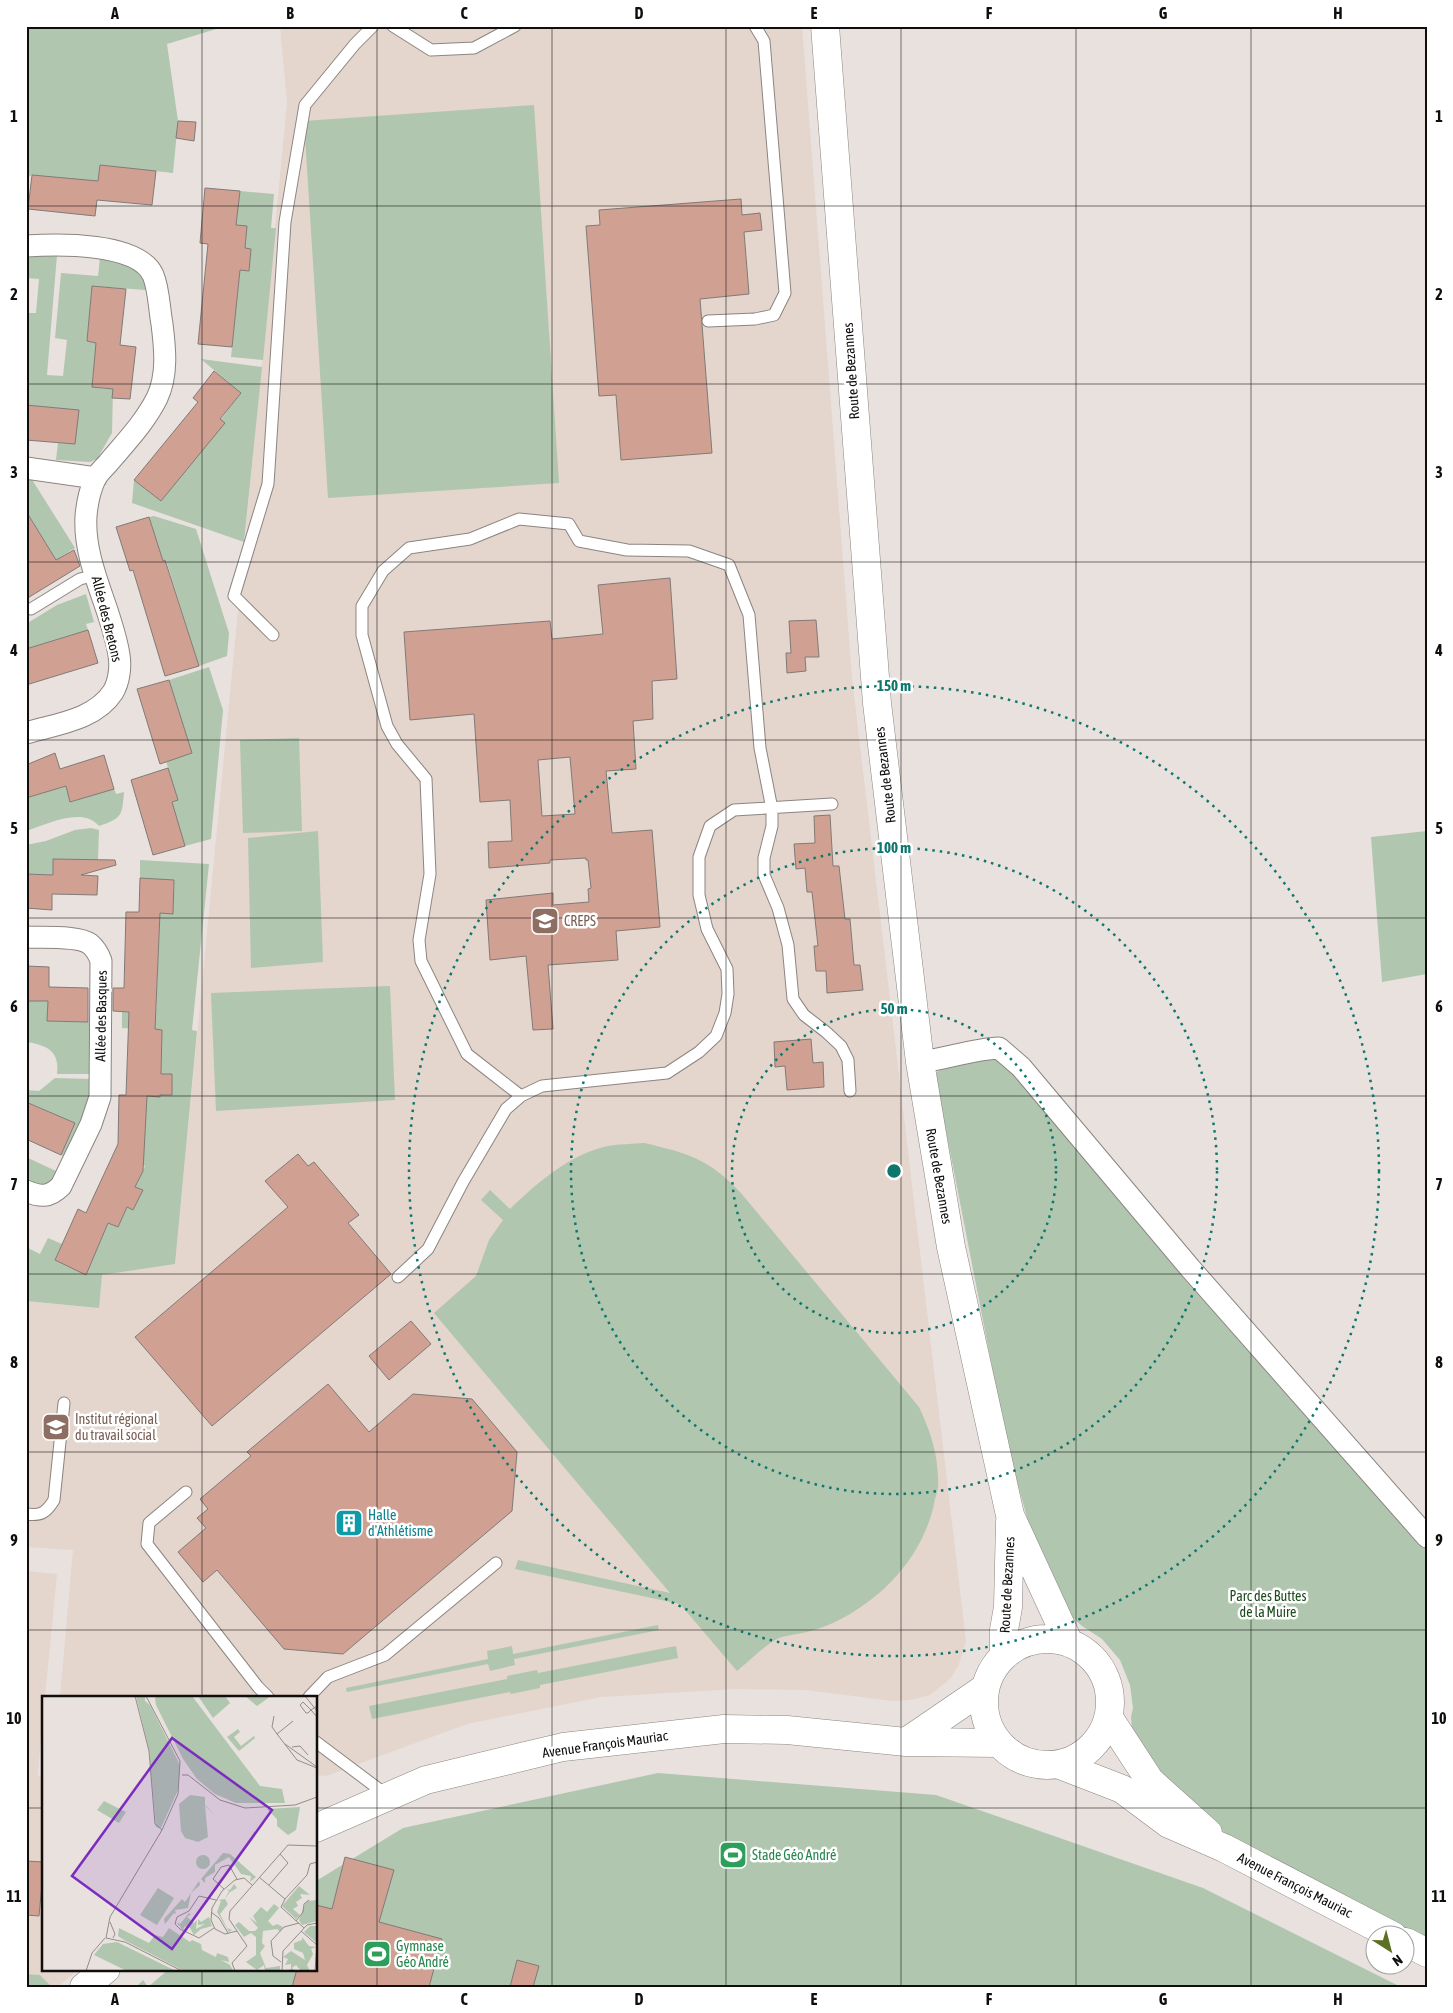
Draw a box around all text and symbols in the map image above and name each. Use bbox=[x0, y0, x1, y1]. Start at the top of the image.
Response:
text: A bbox=[110, 4, 119, 22]
text: B bbox=[286, 4, 294, 22]
text: C bbox=[460, 4, 468, 22]
text: D bbox=[635, 4, 644, 22]
text: E bbox=[811, 4, 818, 22]
text: F bbox=[986, 4, 993, 22]
text: G bbox=[1159, 4, 1168, 22]
text: H bbox=[1333, 4, 1343, 22]
text: 1 bbox=[10, 107, 18, 125]
text: 1 bbox=[1435, 107, 1443, 125]
text: 2 bbox=[10, 285, 18, 303]
text: 2 bbox=[1435, 285, 1443, 303]
street label: Route de Bezannes bbox=[840, 322, 862, 420]
text: 3 bbox=[10, 463, 18, 481]
text: 3 bbox=[1435, 463, 1443, 481]
street label: Allée des Bretons bbox=[89, 574, 125, 664]
text: 4 bbox=[9, 641, 18, 659]
text: 4 bbox=[1434, 641, 1443, 659]
text: 150 m bbox=[877, 677, 911, 694]
street label: Route de Bezannes bbox=[871, 726, 899, 824]
text: 5 bbox=[10, 819, 18, 837]
text: 5 bbox=[1435, 819, 1443, 837]
text: 100 m bbox=[877, 839, 911, 856]
school or university icon: CREPS bbox=[530, 906, 560, 936]
place label: CREPS bbox=[564, 913, 596, 929]
street label: Allée des Basques bbox=[92, 970, 110, 1062]
text: 6 bbox=[10, 997, 18, 1015]
text: 6 bbox=[1435, 997, 1443, 1015]
text: 50 m bbox=[881, 1000, 908, 1017]
street label: Route de Bezannes bbox=[923, 1127, 955, 1225]
centre of rings bbox=[885, 1162, 903, 1180]
text: 7 bbox=[10, 1175, 18, 1193]
text: 7 bbox=[1435, 1175, 1443, 1193]
text: 8 bbox=[10, 1353, 18, 1371]
text: 8 bbox=[1435, 1353, 1443, 1371]
place label: Institut régional du travail social bbox=[75, 1411, 158, 1443]
school or university icon: Institut régional du travail social bbox=[41, 1412, 71, 1442]
place label: Halle d'Athlétisme bbox=[368, 1507, 433, 1539]
building icon: Halle d'Athlétisme bbox=[334, 1508, 364, 1538]
text: 9 bbox=[10, 1531, 18, 1549]
text: 9 bbox=[1435, 1531, 1443, 1549]
street label: Route de Bezannes bbox=[996, 1536, 1018, 1634]
park label: Parc des Buttes de la Muire bbox=[1230, 1588, 1306, 1620]
inset map bbox=[42, 1696, 318, 1970]
text: 10 bbox=[6, 1709, 22, 1727]
text: 10 bbox=[1431, 1709, 1447, 1727]
street label: Avenue François Mauriac bbox=[541, 1727, 670, 1761]
sports icon: Stade Géo André bbox=[718, 1840, 748, 1870]
place label: Stade Géo André bbox=[752, 1847, 836, 1863]
street label: Avenue François Mauriac bbox=[1235, 1849, 1356, 1921]
text: 11 bbox=[6, 1887, 22, 1905]
text: 11 bbox=[1431, 1887, 1447, 1905]
north arrow bbox=[1366, 1926, 1416, 1976]
place label: Gymnase Géo André bbox=[396, 1938, 449, 1970]
sports icon: Gymnase Géo André bbox=[362, 1939, 392, 1969]
text: N bbox=[1390, 1952, 1406, 1969]
text: A bbox=[110, 1990, 119, 2008]
text: B bbox=[286, 1990, 294, 2008]
text: C bbox=[460, 1990, 468, 2008]
text: D bbox=[635, 1990, 644, 2008]
text: E bbox=[811, 1990, 818, 2008]
text: F bbox=[986, 1990, 993, 2008]
text: G bbox=[1159, 1990, 1168, 2008]
text: H bbox=[1333, 1990, 1343, 2008]

